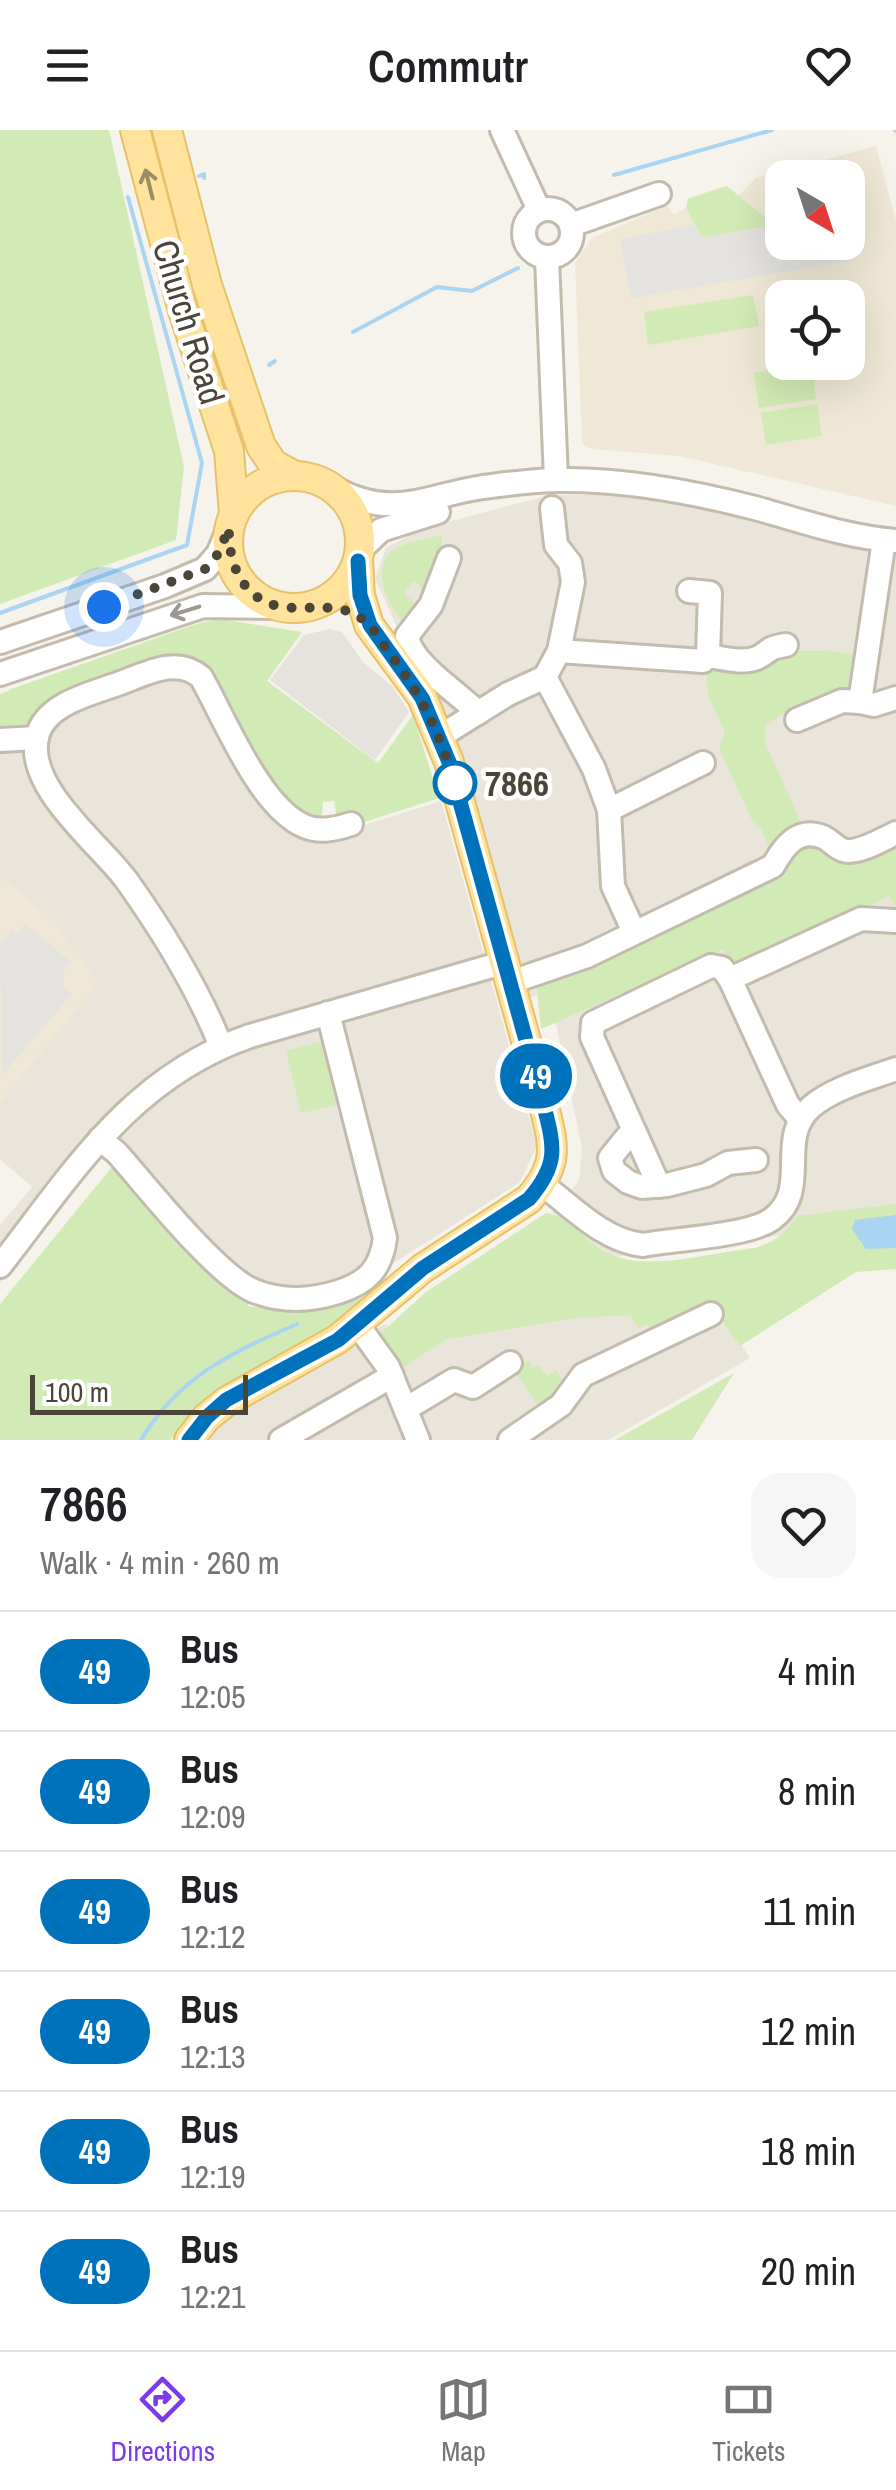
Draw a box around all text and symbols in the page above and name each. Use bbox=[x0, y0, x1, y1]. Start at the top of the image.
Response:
text: Commutr bbox=[368, 35, 528, 96]
icon: menu bbox=[40, 38, 95, 93]
icon: heart bbox=[801, 38, 856, 93]
north arrow bbox=[765, 160, 865, 260]
map controls bbox=[765, 160, 865, 380]
one-way arrow bbox=[138, 169, 157, 200]
street label: Church Road bbox=[142, 234, 236, 410]
button: locate bbox=[765, 280, 865, 380]
your location bbox=[79, 582, 129, 632]
one-way arrow bbox=[170, 603, 201, 621]
place label: 7866 bbox=[485, 760, 549, 807]
marker: 7866 bbox=[434, 762, 476, 804]
line badge: 49 bbox=[491, 1044, 581, 1108]
text: 49 bbox=[520, 1053, 552, 1100]
scale bar bbox=[30, 1370, 248, 1414]
text: 100 m bbox=[45, 1373, 109, 1411]
text: 7866 bbox=[40, 1471, 128, 1536]
button: heart bbox=[751, 1473, 856, 1578]
text: Walk · 4 min · 260 m bbox=[40, 1541, 280, 1584]
text: Bus bbox=[180, 1624, 239, 1675]
text: 4 min bbox=[778, 1646, 856, 1697]
text: 49 bbox=[79, 1648, 111, 1695]
text: 12:05 bbox=[180, 1675, 246, 1718]
text: Bus bbox=[180, 1744, 239, 1795]
text: 8 min bbox=[778, 1766, 856, 1817]
text: 49 bbox=[79, 1768, 111, 1815]
text: 12:09 bbox=[180, 1795, 246, 1838]
text: Bus bbox=[180, 1864, 239, 1915]
text: 11 min bbox=[763, 1886, 856, 1937]
text: 49 bbox=[79, 1888, 111, 1935]
text: 12:12 bbox=[180, 1915, 246, 1958]
text: Bus bbox=[180, 1984, 239, 2035]
text: 12 min bbox=[761, 2006, 856, 2057]
text: 49 bbox=[79, 2008, 111, 2055]
text: 12:13 bbox=[180, 2035, 246, 2078]
text: Bus bbox=[180, 2104, 239, 2155]
text: 18 min bbox=[761, 2126, 856, 2177]
text: 49 bbox=[79, 2128, 111, 2175]
text: 12:19 bbox=[180, 2155, 246, 2198]
text: Bus bbox=[180, 2224, 239, 2275]
text: 20 min bbox=[761, 2246, 856, 2297]
text: 49 bbox=[79, 2248, 111, 2295]
text: 12:21 bbox=[180, 2275, 246, 2318]
tab: Directions bbox=[110, 2372, 215, 2470]
tab: Map bbox=[436, 2372, 491, 2470]
tab: Tickets bbox=[712, 2372, 786, 2470]

